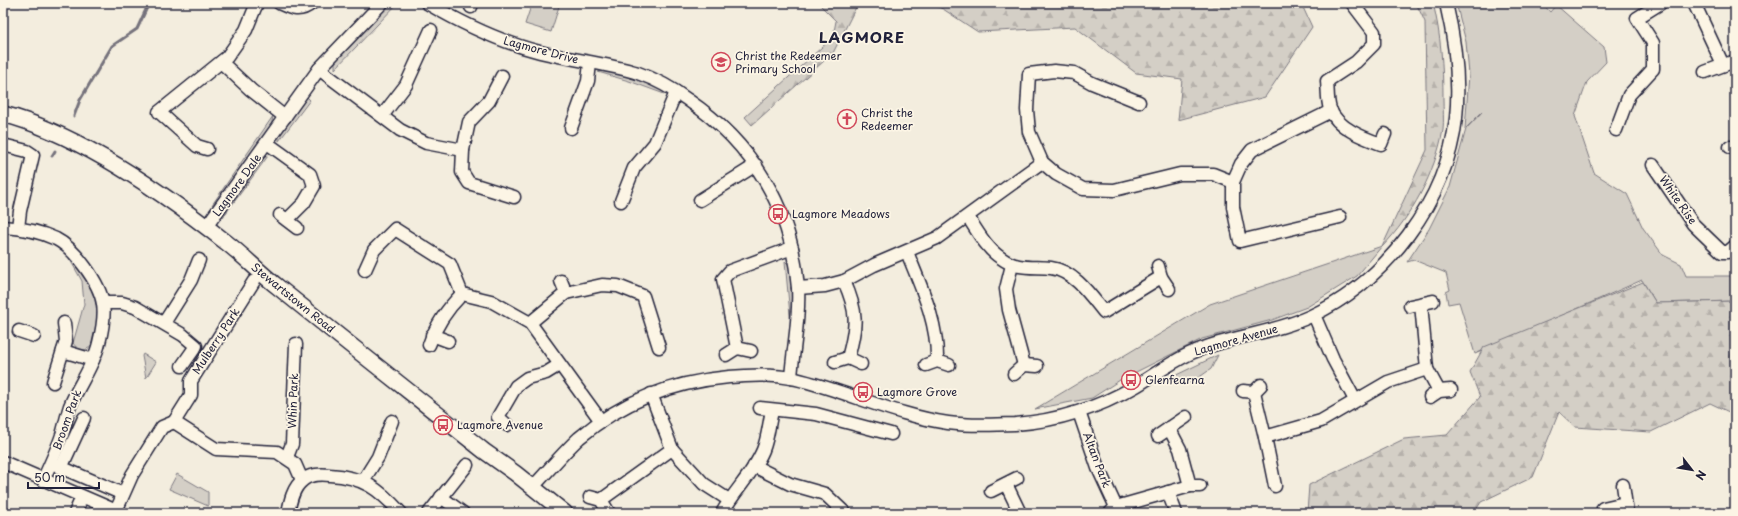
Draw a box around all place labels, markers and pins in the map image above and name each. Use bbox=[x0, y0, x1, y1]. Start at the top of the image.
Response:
place label: Christ the Redeemer Primary School bbox=[735, 47, 843, 77]
school or university icon: Christ the Redeemer Primary School bbox=[710, 51, 732, 73]
place label: Christ the Redeemer bbox=[861, 104, 914, 134]
church icon: Christ the Redeemer bbox=[836, 108, 858, 130]
bus stop icon: Lagmore Meadows bbox=[767, 203, 789, 225]
place label: Lagmore Meadows bbox=[792, 205, 890, 222]
bus stop icon: Glenfearna bbox=[1120, 369, 1142, 391]
place label: Glenfearna bbox=[1145, 371, 1205, 388]
bus stop icon: Lagmore Grove bbox=[852, 381, 874, 403]
place label: Lagmore Grove bbox=[877, 383, 957, 400]
bus stop icon: Lagmore Avenue bbox=[432, 414, 454, 436]
place label: Lagmore Avenue bbox=[457, 416, 543, 433]

